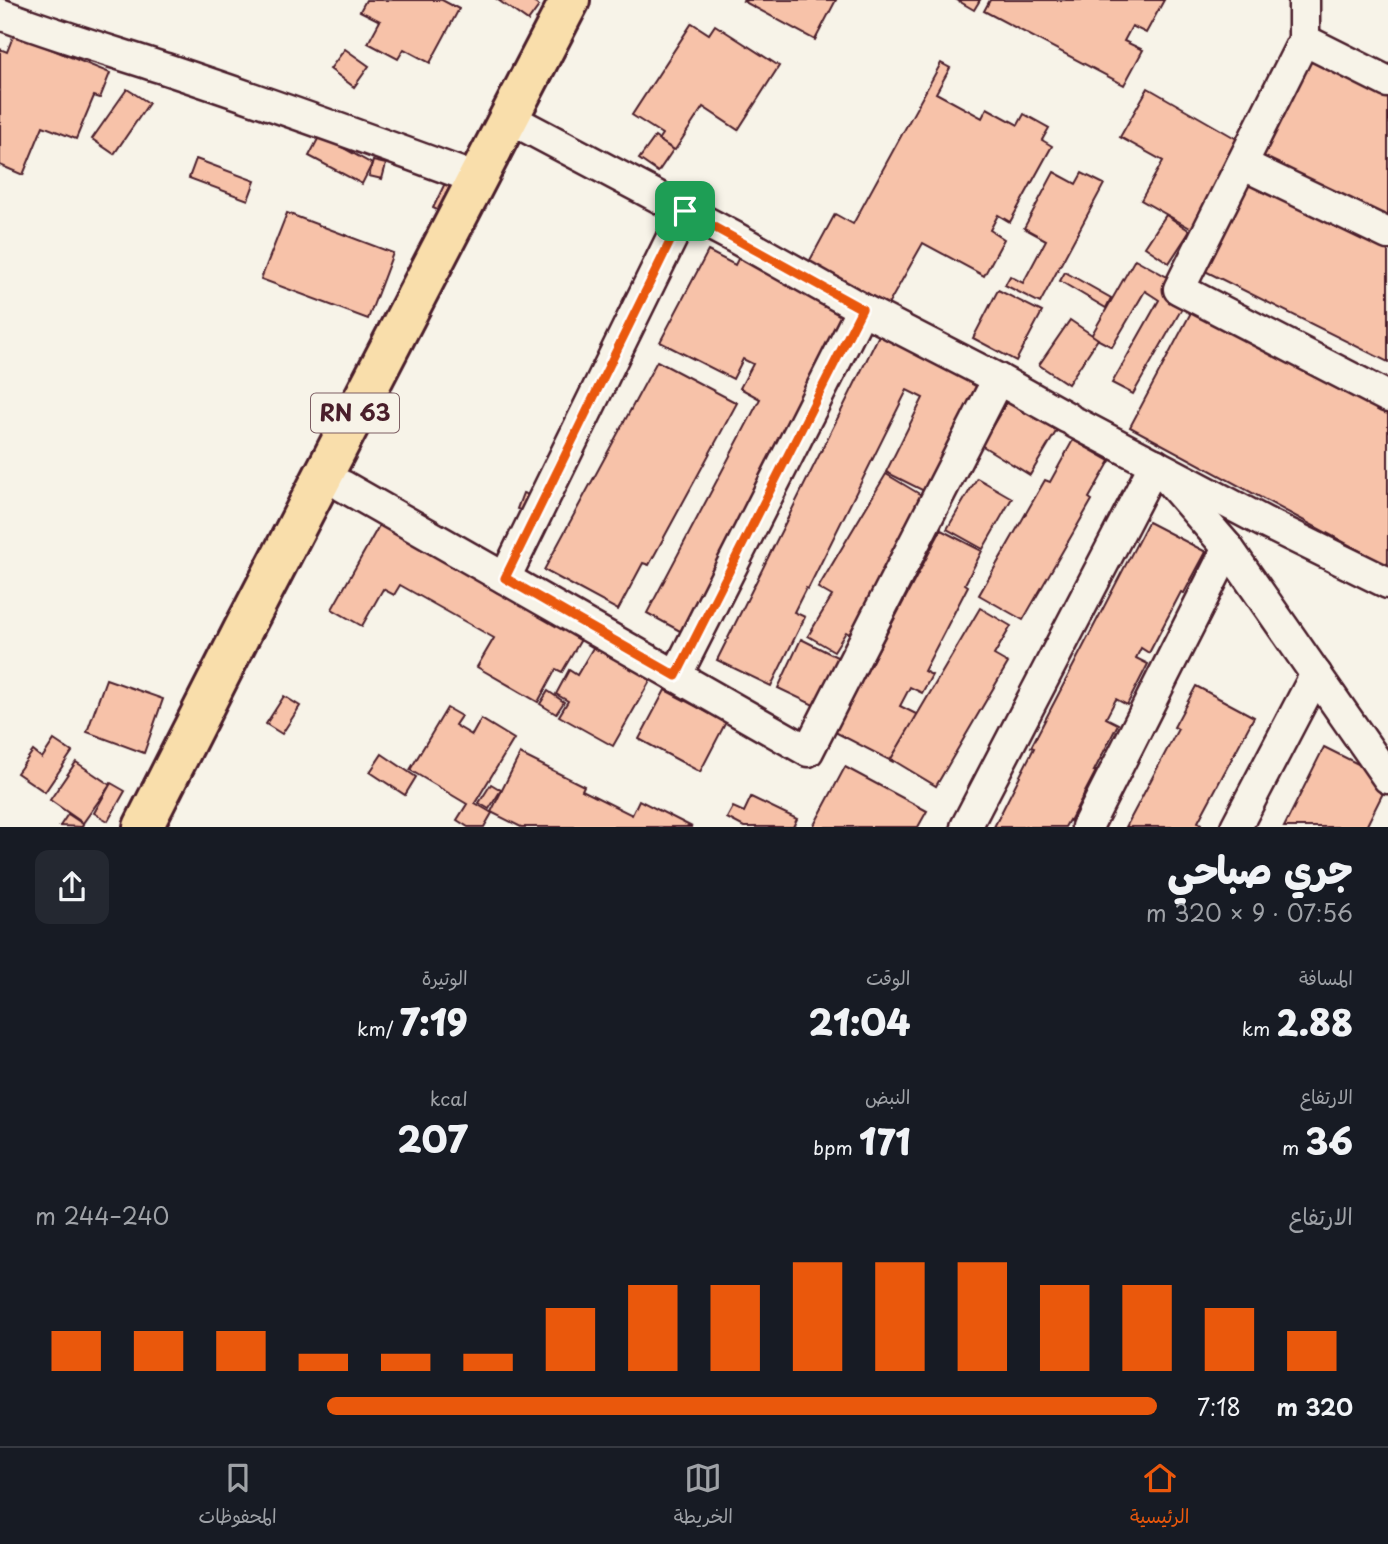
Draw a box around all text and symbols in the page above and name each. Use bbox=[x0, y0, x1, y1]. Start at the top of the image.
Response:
pin bbox=[655, 181, 715, 241]
icon: arrive bbox=[666, 192, 704, 230]
road number: RN 63 bbox=[311, 394, 399, 432]
text: جري صباحي bbox=[1167, 840, 1353, 897]
button: share bbox=[35, 850, 109, 924]
text: 07:56 · 9 × 320 m bbox=[1146, 895, 1353, 930]
text: الوتيرة bbox=[422, 963, 468, 991]
text: الوقت bbox=[866, 963, 910, 991]
text: المسافة bbox=[1299, 963, 1353, 991]
text: 7:19 bbox=[400, 995, 468, 1048]
text: 21:04 bbox=[808, 995, 910, 1048]
text: 2.88 bbox=[1277, 995, 1353, 1048]
text: /km bbox=[357, 1014, 400, 1042]
text: km bbox=[1242, 1014, 1277, 1042]
text: النبض bbox=[865, 1082, 910, 1110]
text: الارتفاع bbox=[1300, 1082, 1353, 1110]
text: kcal bbox=[430, 1084, 468, 1112]
text: 207 bbox=[397, 1112, 468, 1165]
text: 171 bbox=[859, 1114, 910, 1167]
text: 36 bbox=[1305, 1114, 1353, 1167]
text: bpm bbox=[813, 1133, 859, 1161]
text: m bbox=[1282, 1133, 1305, 1161]
text: 240–244 m bbox=[35, 1198, 169, 1233]
text: الارتفاع bbox=[1289, 1198, 1353, 1233]
text: 7:18 bbox=[1197, 1389, 1241, 1424]
text: 320 m bbox=[1277, 1389, 1353, 1424]
tab: المحفوظات bbox=[198, 1459, 277, 1533]
tab: الخريطة bbox=[674, 1459, 733, 1533]
tab: الرئيسية bbox=[1130, 1459, 1190, 1533]

